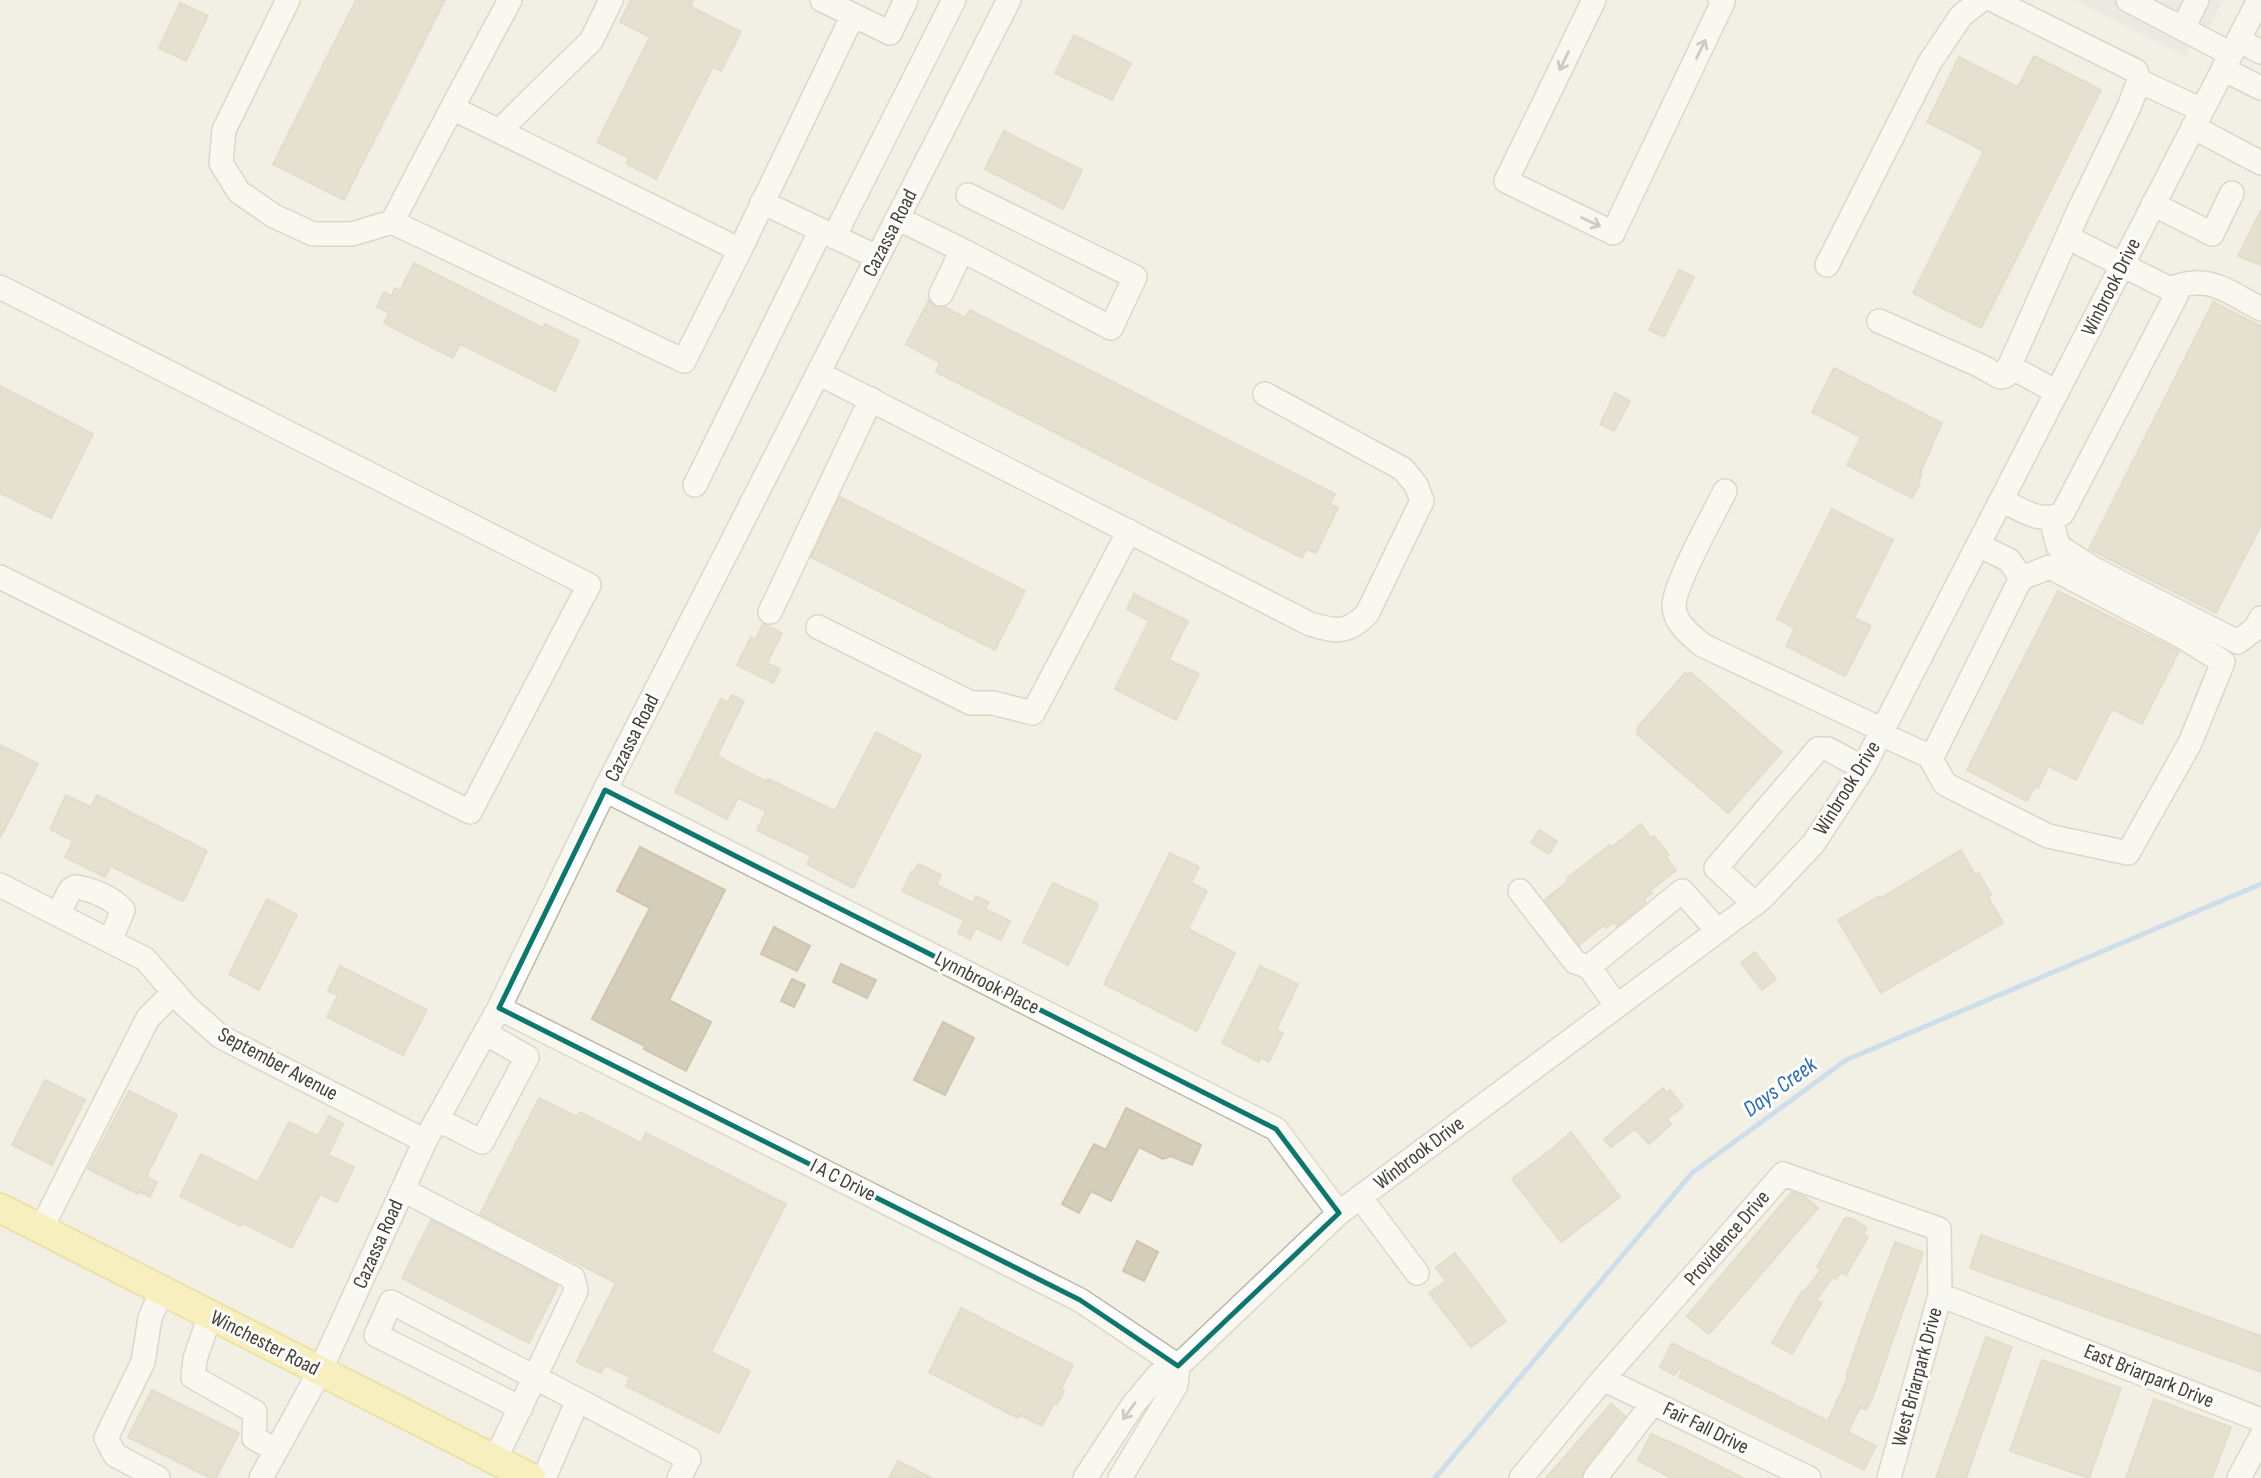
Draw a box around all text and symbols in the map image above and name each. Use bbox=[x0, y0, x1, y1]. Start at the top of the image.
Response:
one-way arrow bbox=[1694, 39, 1708, 60]
one-way arrow bbox=[1557, 50, 1570, 71]
street label: Cazassa Road bbox=[857, 185, 923, 281]
one-way arrow bbox=[1580, 216, 1601, 229]
street label: Winbrook Drive bbox=[2076, 234, 2146, 340]
street label: Cazassa Road bbox=[599, 690, 665, 786]
street label: Winbrook Drive bbox=[1808, 736, 1886, 840]
street label: Lynnbrook Place bbox=[930, 946, 1044, 1020]
street label: September Avenue bbox=[214, 1022, 342, 1106]
water label: Days Creek bbox=[1738, 1050, 1823, 1123]
street label: Winbrook Drive bbox=[1369, 1111, 1469, 1195]
street label: I A C Drive bbox=[806, 1153, 880, 1207]
street label: Providence Drive bbox=[1679, 1185, 1775, 1291]
street label: Cazassa Road bbox=[347, 1196, 409, 1292]
street label: Winchester Road bbox=[206, 1305, 324, 1381]
street label: West Briarpark Drive bbox=[1886, 1305, 1948, 1449]
street label: East Briarpark Drive bbox=[2080, 1339, 2218, 1413]
street label: Fair Fall Drive bbox=[1659, 1397, 1753, 1459]
one-way arrow bbox=[1122, 1401, 1136, 1420]

